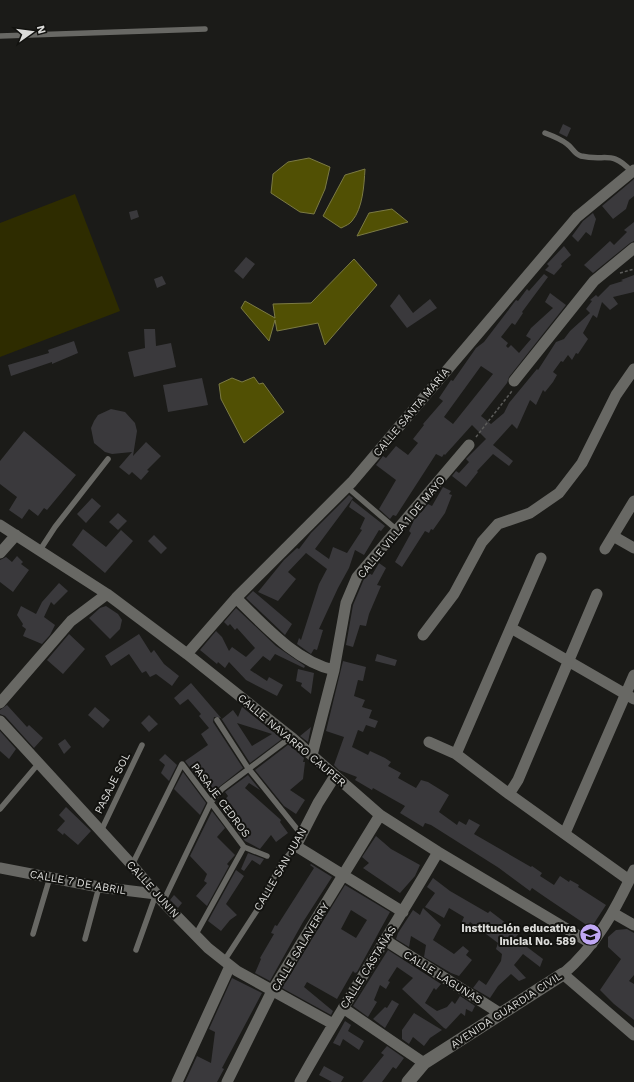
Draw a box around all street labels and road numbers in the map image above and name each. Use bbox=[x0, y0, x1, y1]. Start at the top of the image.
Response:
street label: CALLE SANTA MARÍA bbox=[370, 365, 452, 459]
street label: CALLE VILLA 1 DE MAYO bbox=[355, 474, 448, 581]
street label: CALLE NAVARRO CAUPER bbox=[235, 691, 348, 789]
street label: PASAJE SOL bbox=[92, 750, 133, 816]
street label: PASAJE CEDROS bbox=[188, 761, 253, 840]
street label: CALLE SAN JUAN bbox=[251, 825, 309, 913]
street label: CALLE JUNIN bbox=[124, 858, 182, 920]
street label: CALLE 7 DE ABRIL bbox=[29, 868, 128, 897]
street label: CALLE SALAVERRY bbox=[269, 900, 332, 994]
street label: CALLE CASTAÑAS bbox=[338, 923, 399, 1011]
street label: CALLE LAGUNAS bbox=[401, 948, 485, 1007]
street label: AVENIDA GUARDIA CIVIL bbox=[448, 969, 565, 1051]

